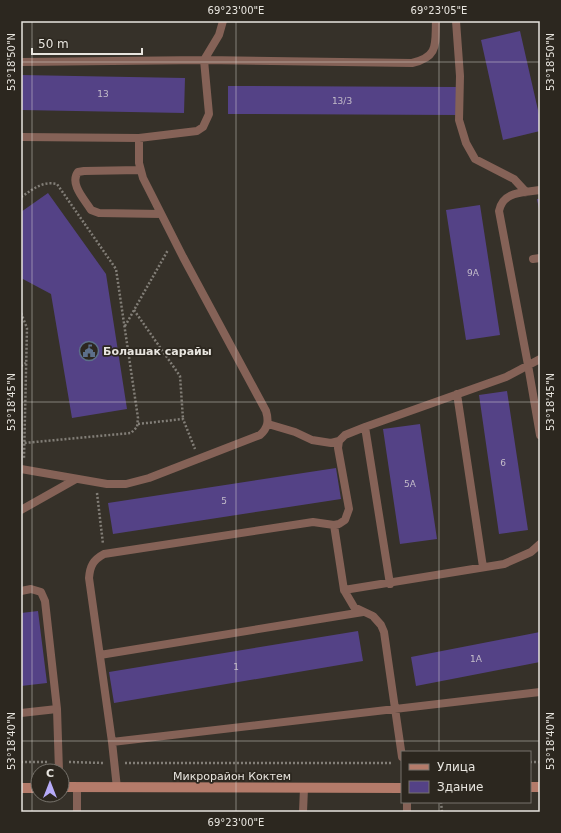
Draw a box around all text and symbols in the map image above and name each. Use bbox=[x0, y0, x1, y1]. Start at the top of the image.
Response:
text: 69°23'00"E bbox=[208, 5, 264, 16]
text: 69°23'05"E bbox=[411, 5, 467, 16]
scale bar bbox=[32, 30, 142, 56]
text: 53°18'50"N bbox=[6, 33, 17, 91]
text: 53°18'50"N bbox=[545, 33, 556, 91]
text: 50 m bbox=[38, 37, 69, 51]
house number: 13 bbox=[97, 89, 109, 99]
house number: 13/3 bbox=[332, 96, 352, 106]
house number: 9А bbox=[467, 268, 480, 278]
public building icon: Болашак сарайы bbox=[78, 340, 100, 362]
place label: Болашак сарайы bbox=[103, 345, 212, 358]
text: 53°18'45"N bbox=[6, 373, 17, 431]
text: 53°18'45"N bbox=[545, 373, 556, 431]
house number: 6 bbox=[500, 458, 506, 468]
house number: 5А bbox=[404, 479, 417, 489]
house number: 5 bbox=[221, 496, 227, 506]
house number: 1А bbox=[470, 654, 483, 664]
house number: 1 bbox=[233, 662, 239, 672]
text: 53°18'40"N bbox=[6, 712, 17, 770]
text: 53°18'40"N bbox=[545, 712, 556, 770]
legend bbox=[401, 751, 531, 803]
text: Улица bbox=[437, 760, 475, 774]
north arrow bbox=[30, 763, 70, 803]
text: С bbox=[46, 767, 54, 780]
street label: Микрорайон Коктем bbox=[173, 770, 291, 783]
text: Здание bbox=[437, 780, 483, 794]
text: 69°23'00"E bbox=[208, 817, 264, 828]

